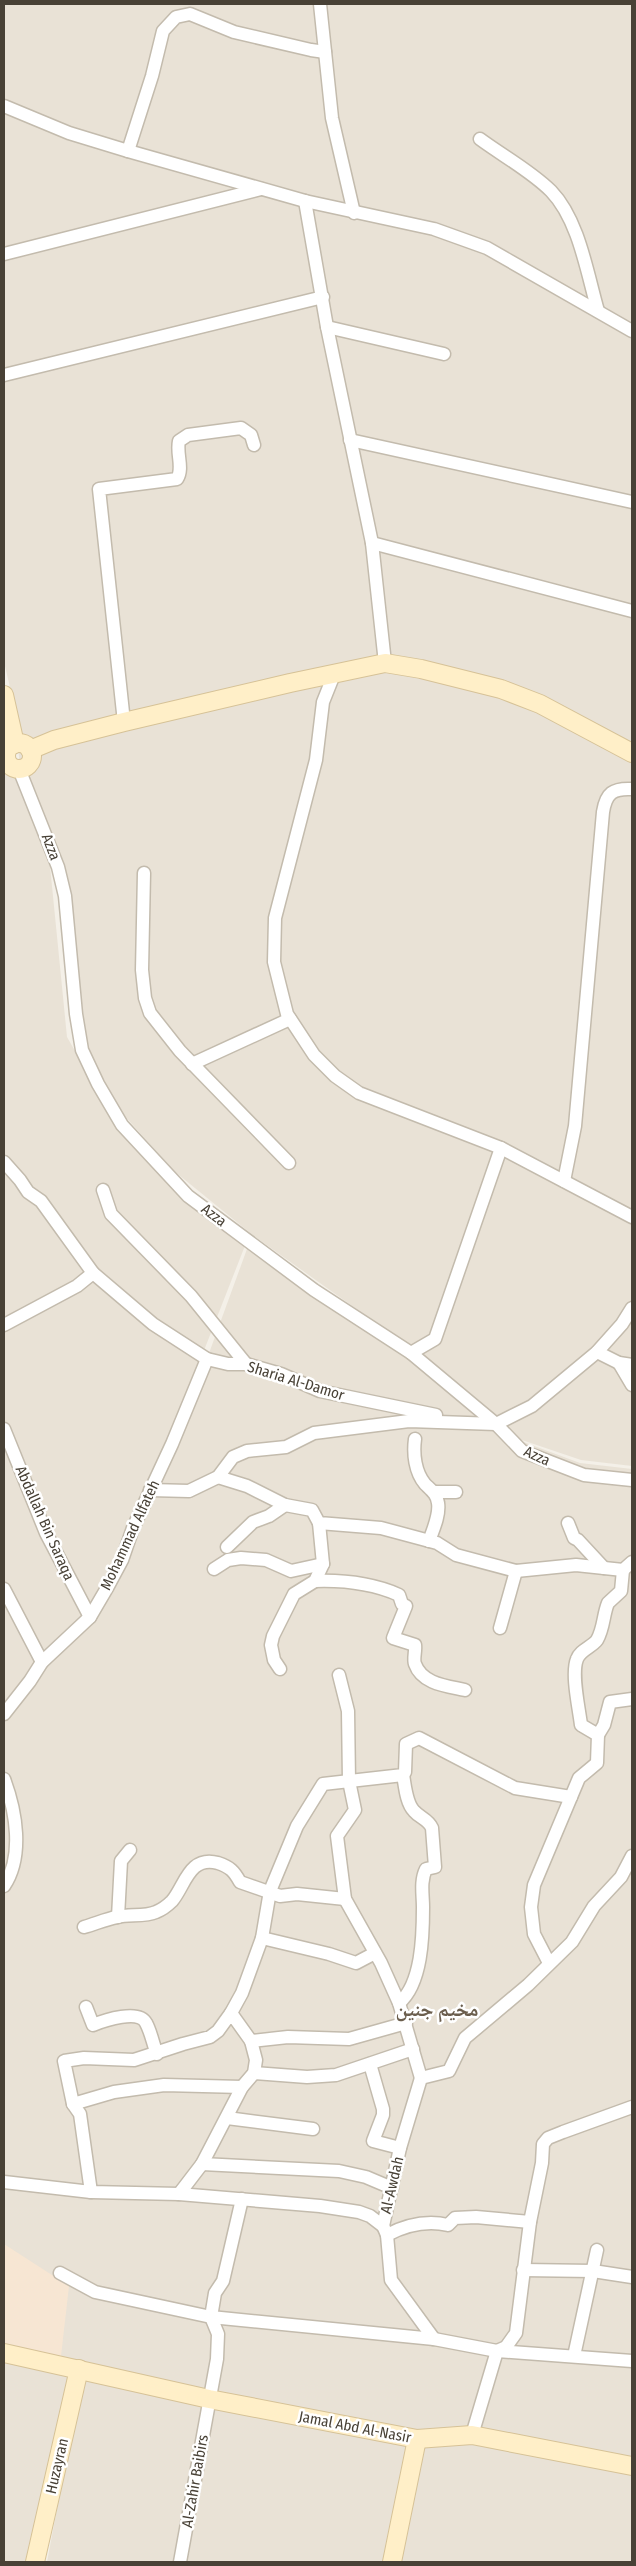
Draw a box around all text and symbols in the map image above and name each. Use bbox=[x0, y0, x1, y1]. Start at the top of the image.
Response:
street label: Azza bbox=[38, 831, 64, 863]
street label: Azza bbox=[198, 1200, 230, 1230]
street label: Sharia Al-Damor bbox=[245, 1358, 347, 1405]
street label: Azza bbox=[521, 1442, 553, 1470]
street label: Abdallah Bin Saraqa bbox=[12, 1463, 78, 1583]
street label: Mohammad Alfateh bbox=[97, 1477, 163, 1593]
district label: مخيم جنين bbox=[395, 1997, 479, 2023]
street label: Al-Awdah bbox=[377, 2155, 407, 2215]
street label: Jamal Abd Al-Nasir bbox=[297, 2407, 413, 2447]
street label: Al-Zahir Baibirs bbox=[178, 2433, 212, 2529]
street label: Huzayran bbox=[42, 2436, 72, 2496]

